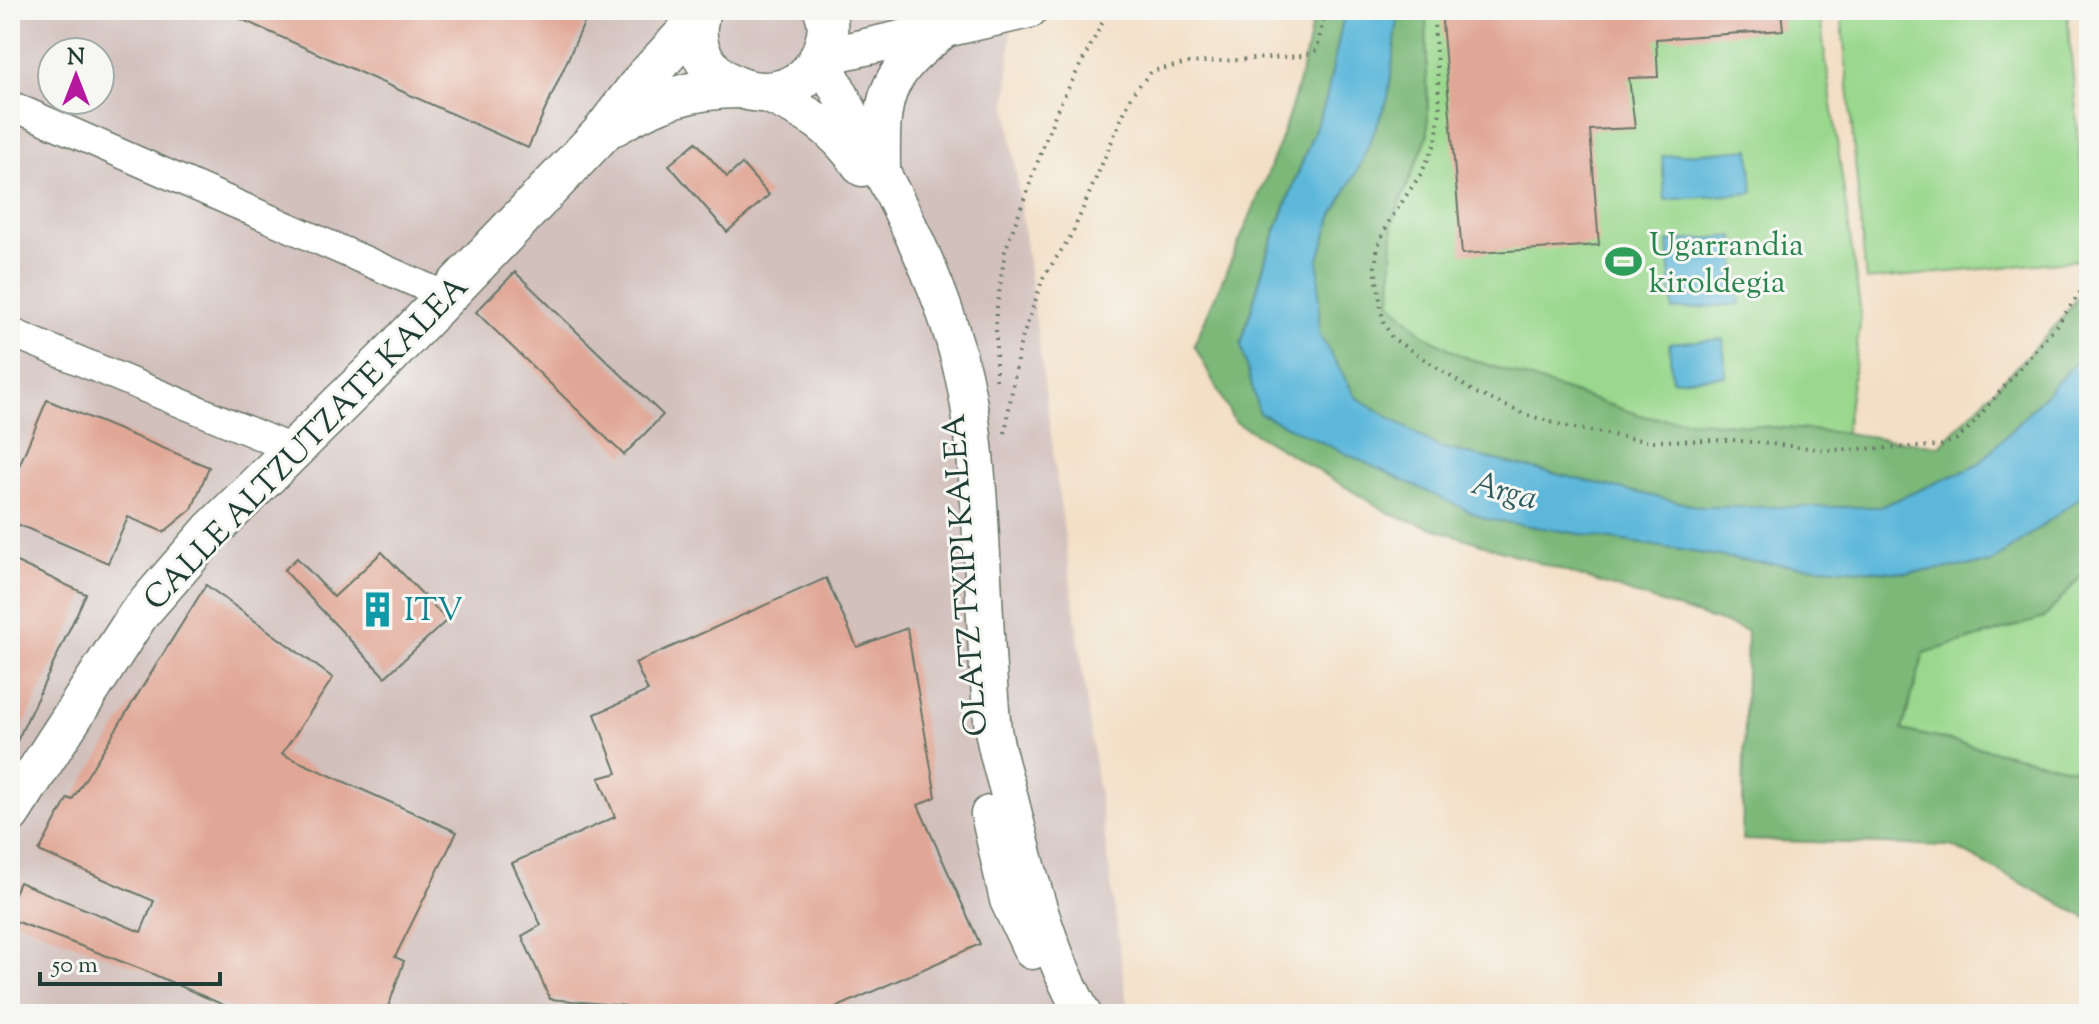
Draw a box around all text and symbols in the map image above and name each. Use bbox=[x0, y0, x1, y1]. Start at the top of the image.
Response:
north arrow bbox=[36, 36, 116, 116]
text: N bbox=[67, 43, 85, 75]
place label: Ugarrandia kiroldegia bbox=[1649, 224, 1804, 307]
sports icon: Ugarrandia kiroldegia bbox=[1604, 243, 1642, 281]
street label: CALLE ALTZUTZATE KALEA bbox=[134, 266, 480, 622]
street label: OLATZ TXIPI KALEA bbox=[933, 412, 1001, 738]
water label: Arga bbox=[1465, 460, 1543, 525]
place label: ITV bbox=[404, 589, 463, 635]
building icon: ITV bbox=[359, 590, 397, 628]
scale bar bbox=[40, 936, 220, 986]
text: 50 m bbox=[50, 949, 98, 983]

